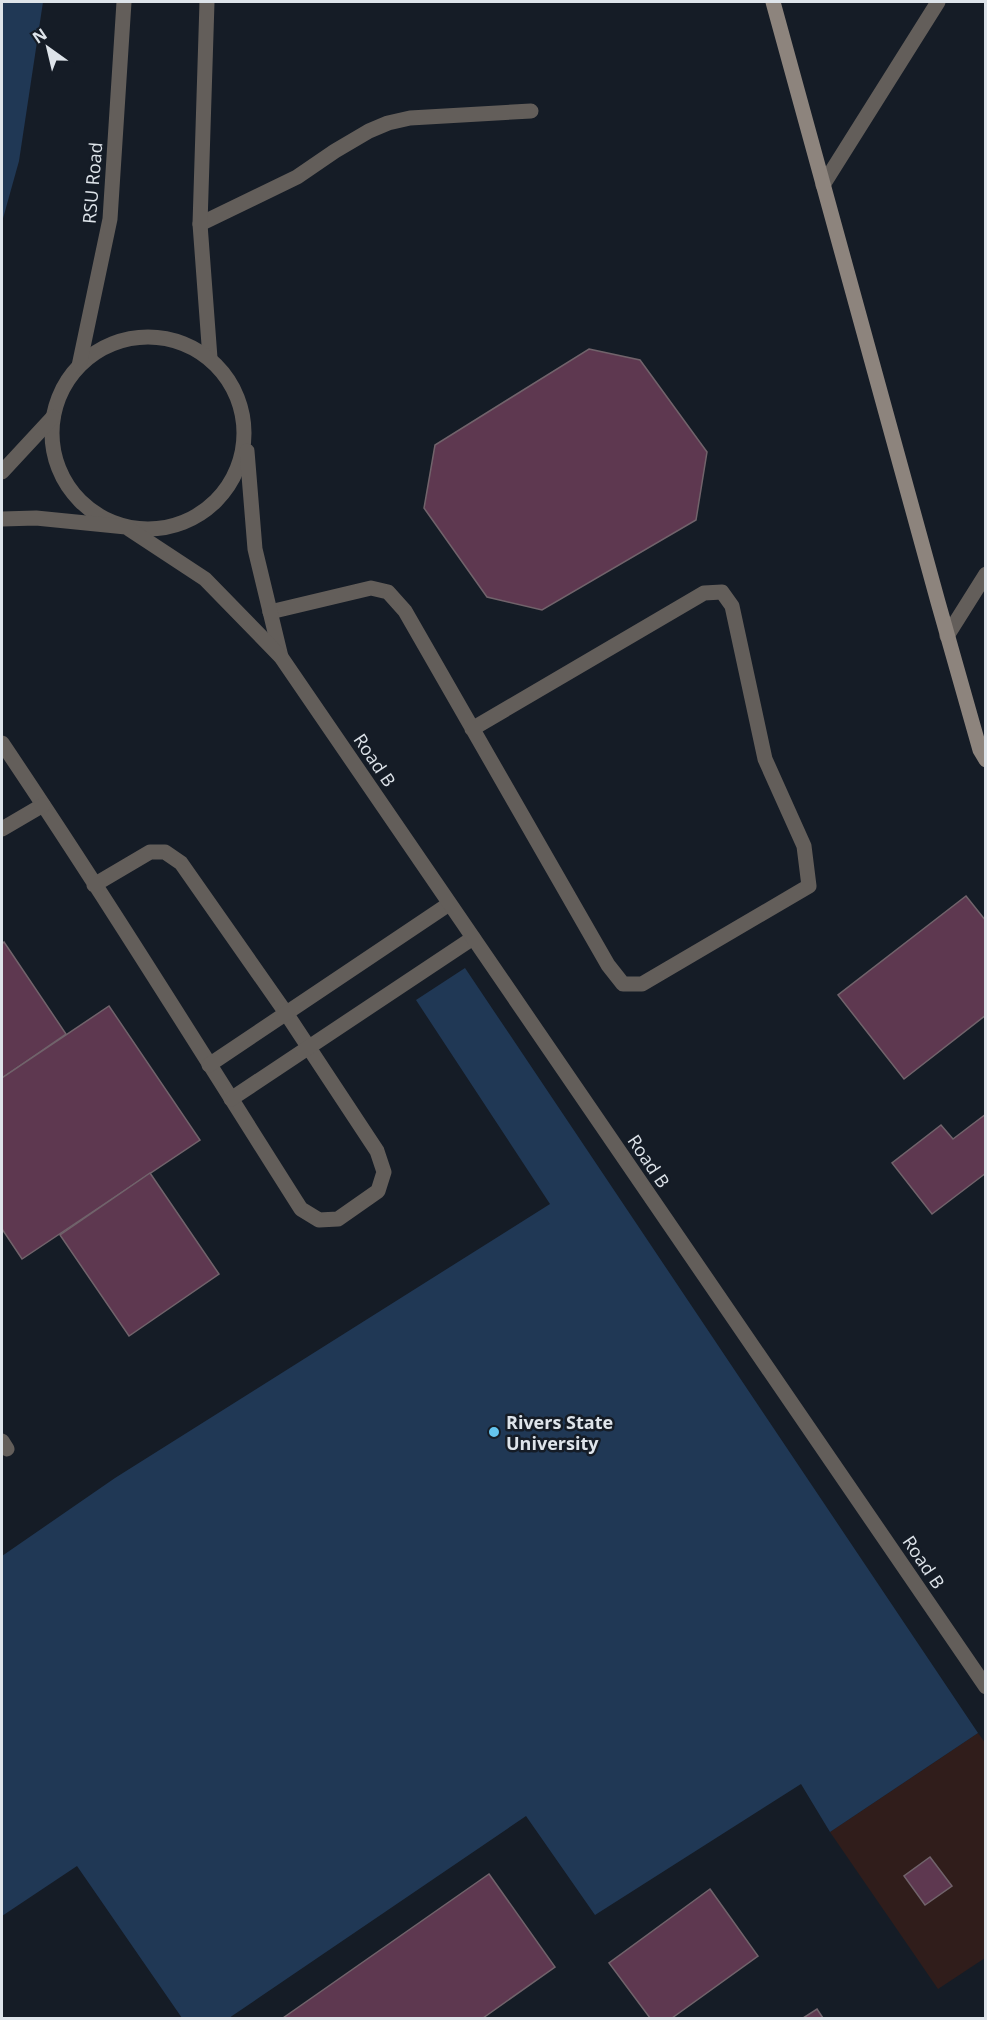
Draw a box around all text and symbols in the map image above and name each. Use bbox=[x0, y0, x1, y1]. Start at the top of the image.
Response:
north arrow bbox=[18, 18, 78, 78]
text: N bbox=[28, 23, 51, 48]
street label: RSU Road bbox=[76, 141, 108, 225]
street label: Road B bbox=[348, 729, 402, 791]
street label: Road B bbox=[622, 1130, 676, 1192]
place label: Rivers State University bbox=[506, 1410, 613, 1455]
marker: Rivers State University bbox=[487, 1425, 501, 1439]
street label: Road B bbox=[897, 1531, 951, 1593]

